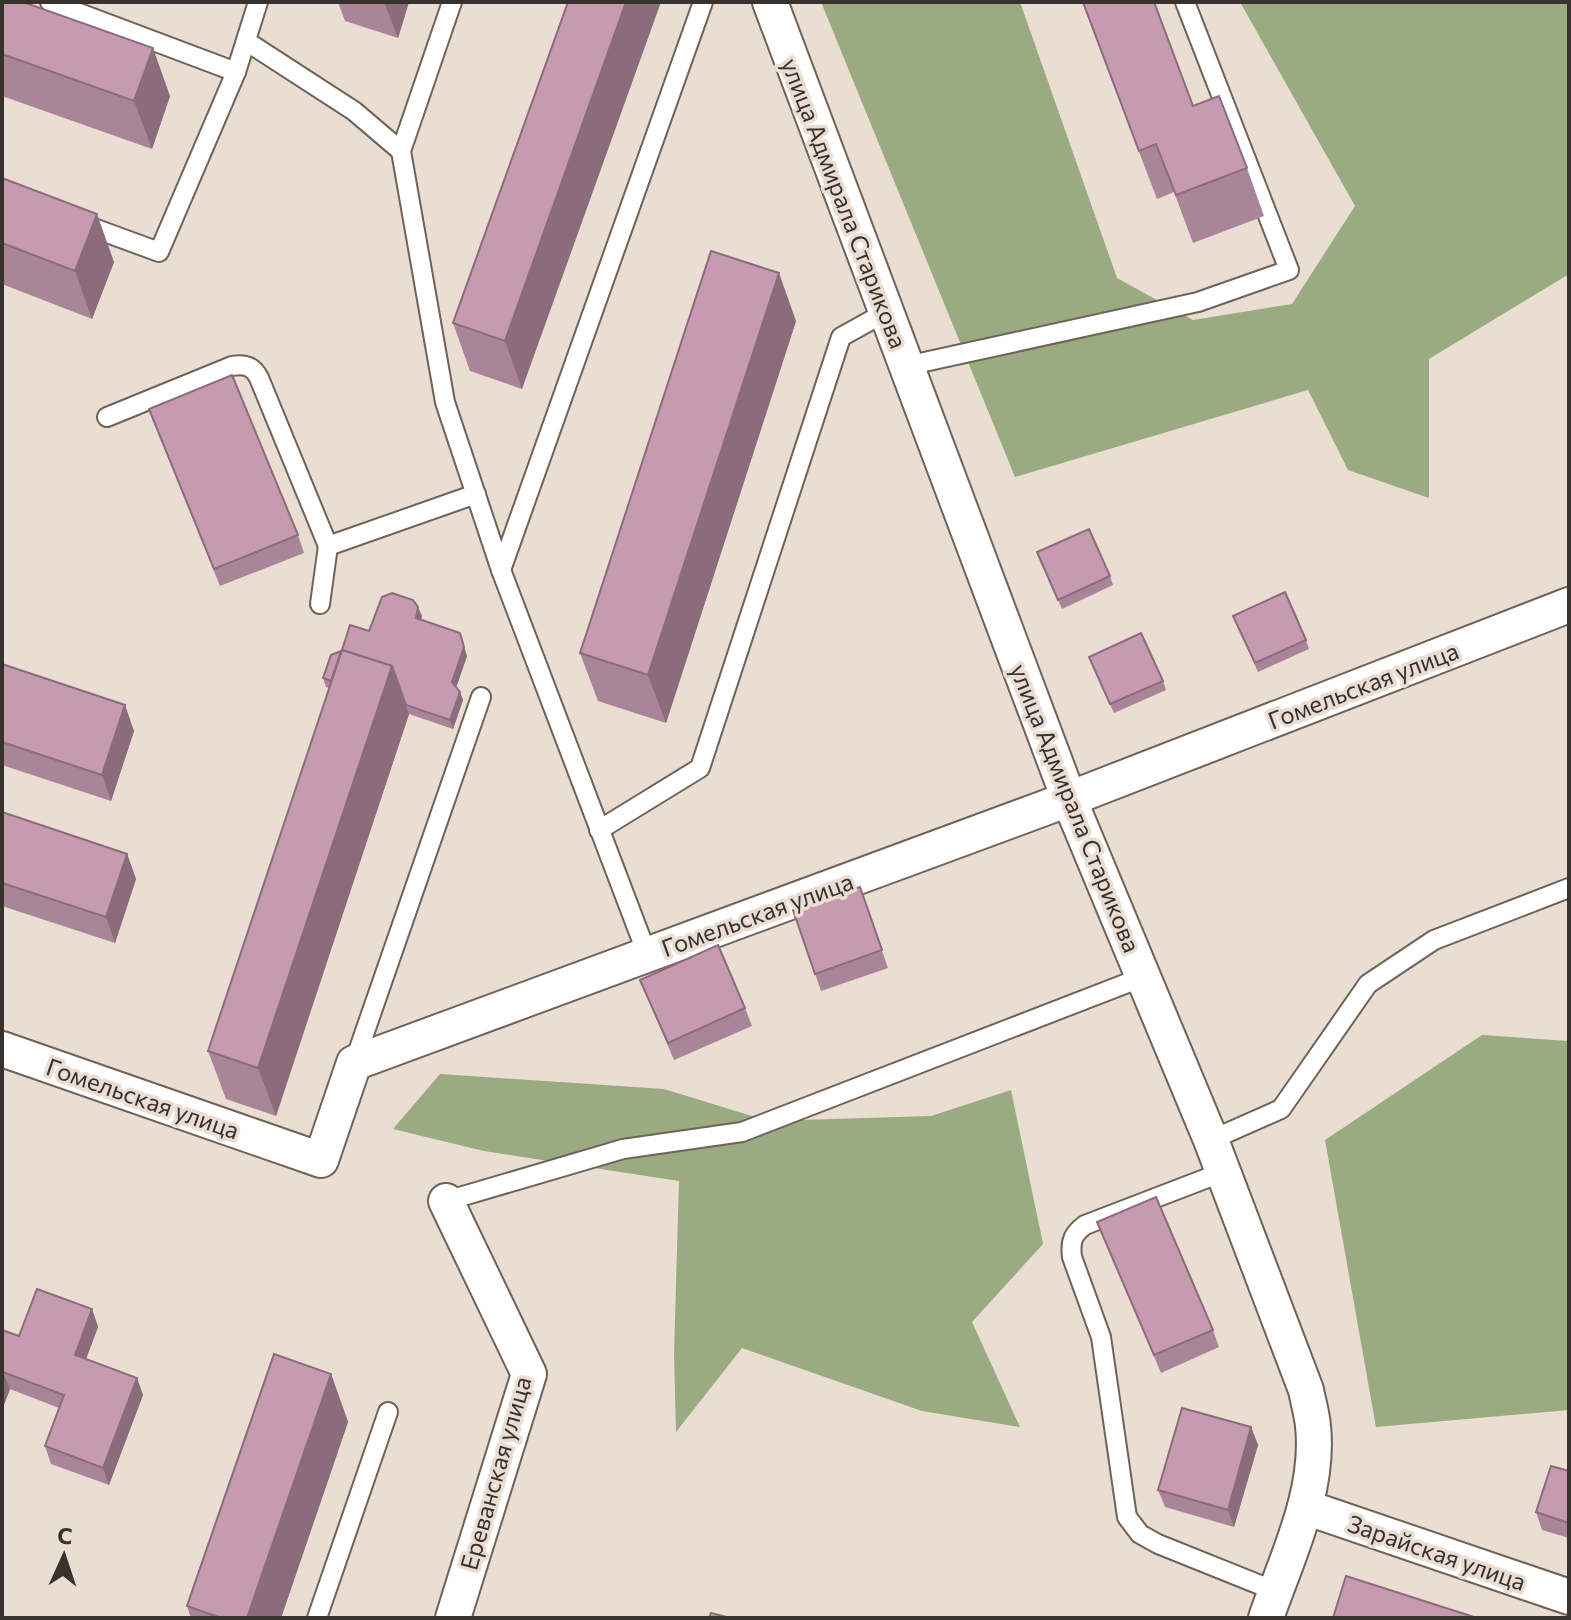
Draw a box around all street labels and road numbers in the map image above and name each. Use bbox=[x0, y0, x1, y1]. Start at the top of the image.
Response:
street label: улица Адмирала Старикова bbox=[776, 54, 914, 352]
street label: Гомельская улица bbox=[1264, 635, 1462, 735]
street label: улица Адмирала Старикова bbox=[1005, 660, 1147, 956]
street label: Гомельская улица bbox=[657, 866, 857, 962]
street label: Гомельская улица bbox=[43, 1051, 243, 1145]
street label: Ереванская улица bbox=[454, 1373, 536, 1573]
street label: Зарайская улица bbox=[1344, 1508, 1530, 1596]

